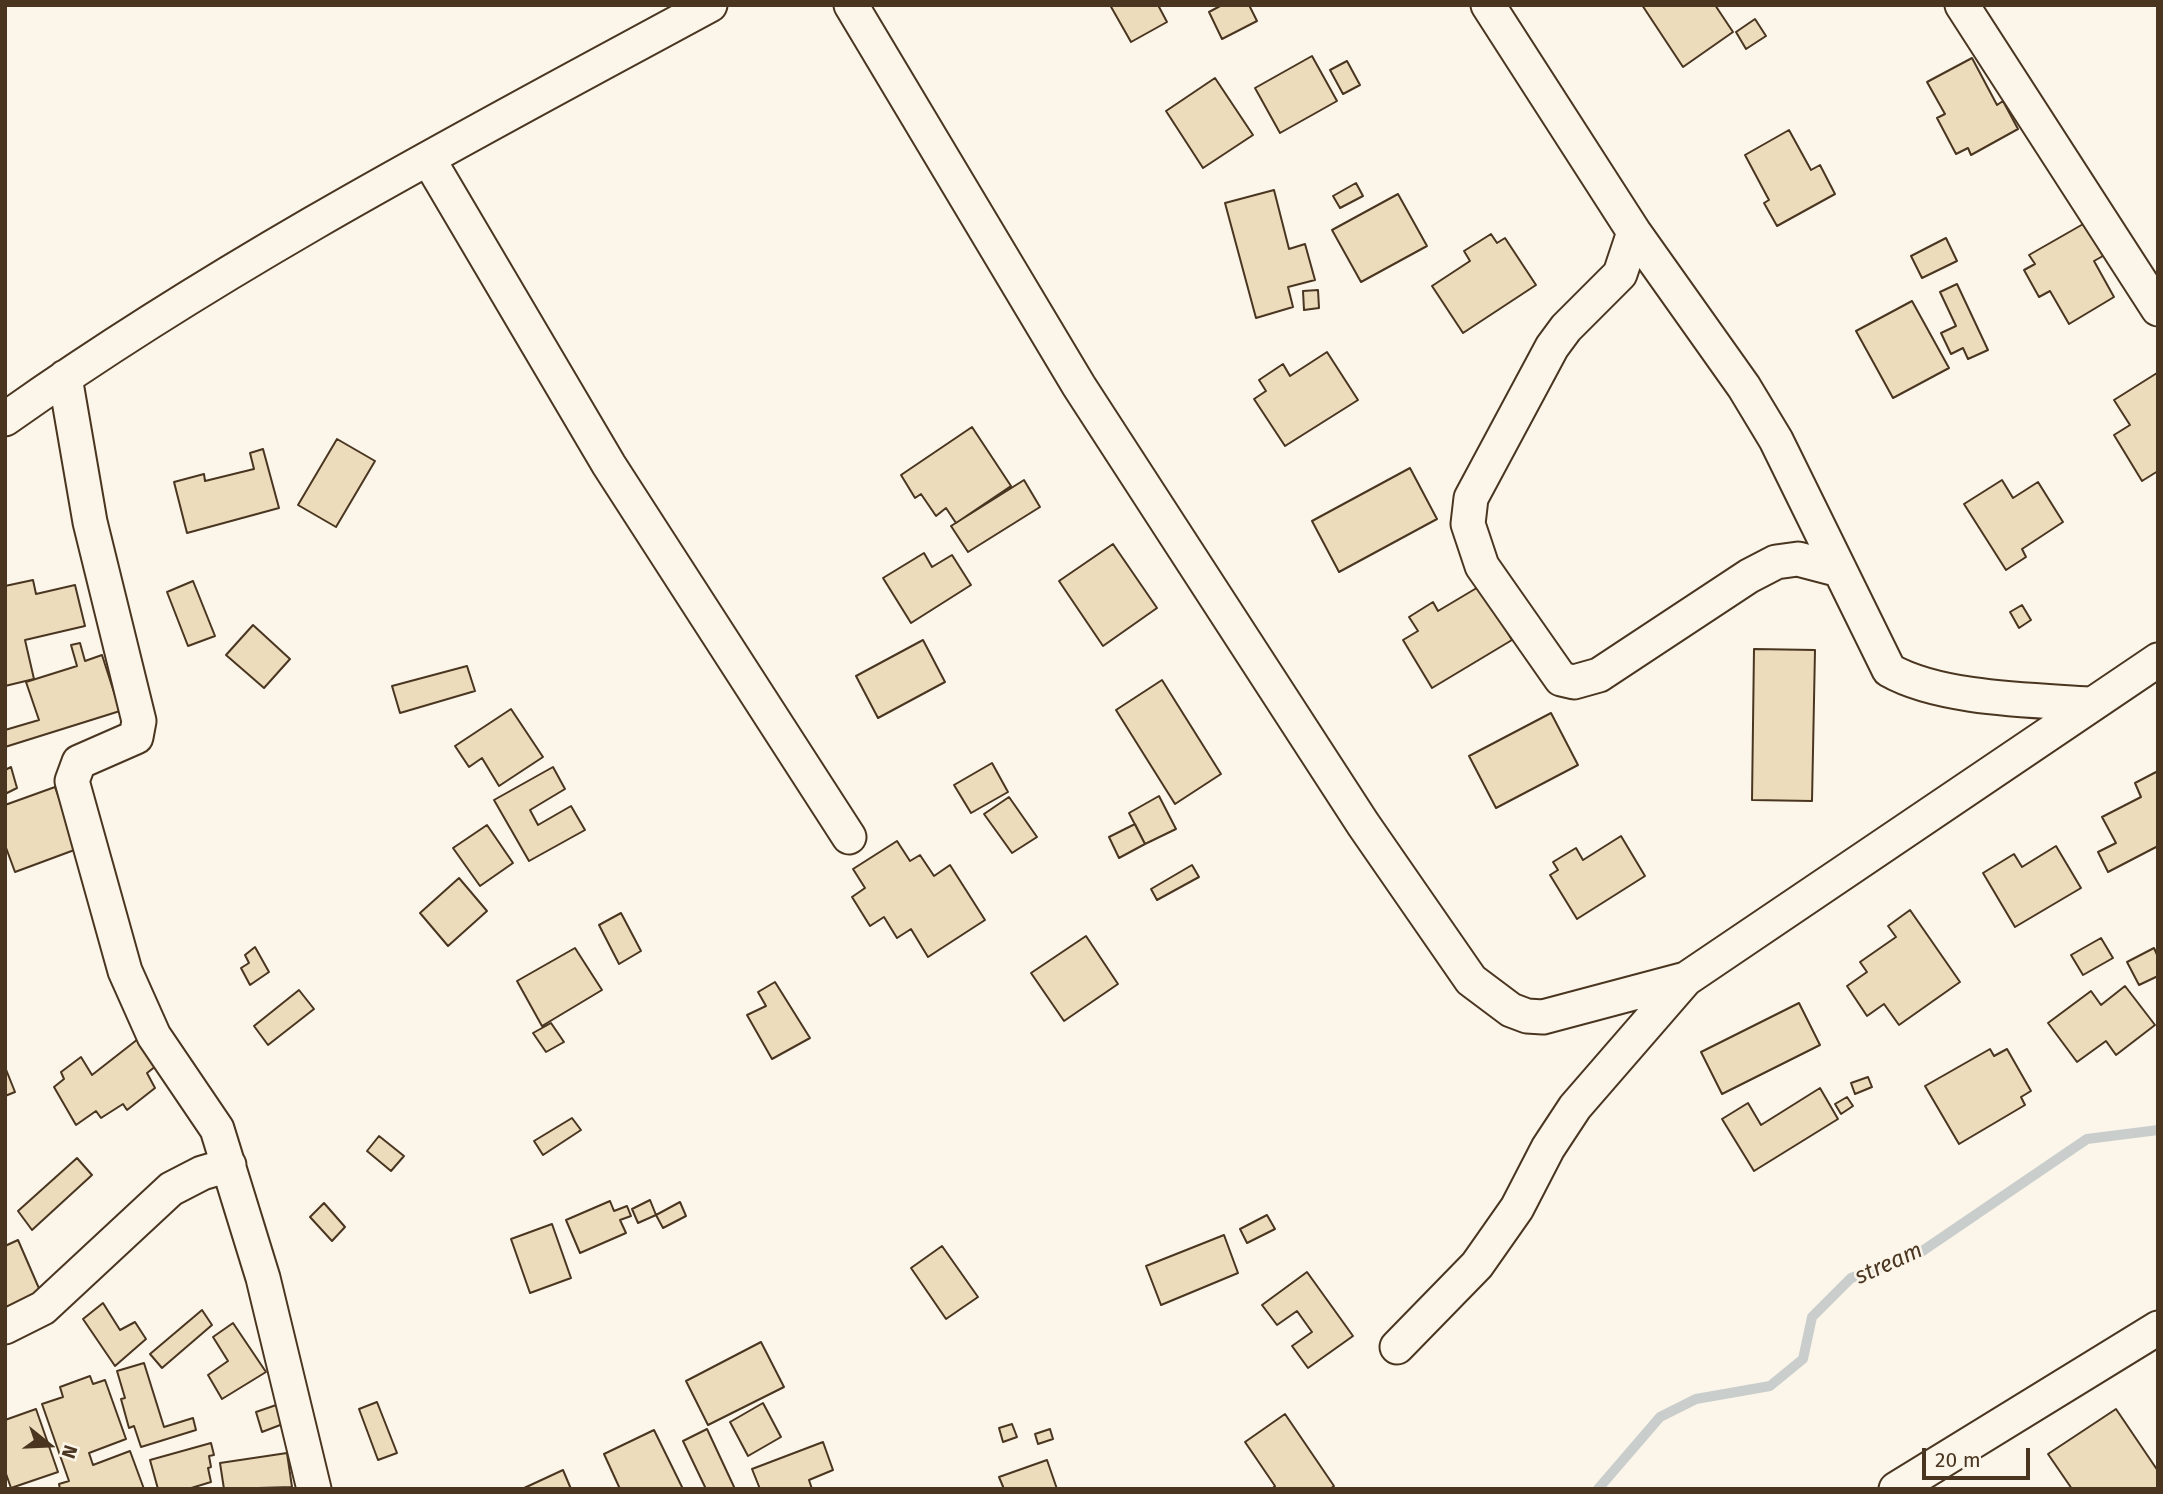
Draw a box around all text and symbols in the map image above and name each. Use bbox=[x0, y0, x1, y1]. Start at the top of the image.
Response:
water label: stream bbox=[1851, 1237, 1927, 1291]
north arrow bbox=[14, 1410, 84, 1480]
scale bar bbox=[1925, 1434, 2034, 1478]
text: N bbox=[57, 1442, 82, 1461]
text: 20 m bbox=[1935, 1447, 1981, 1473]

